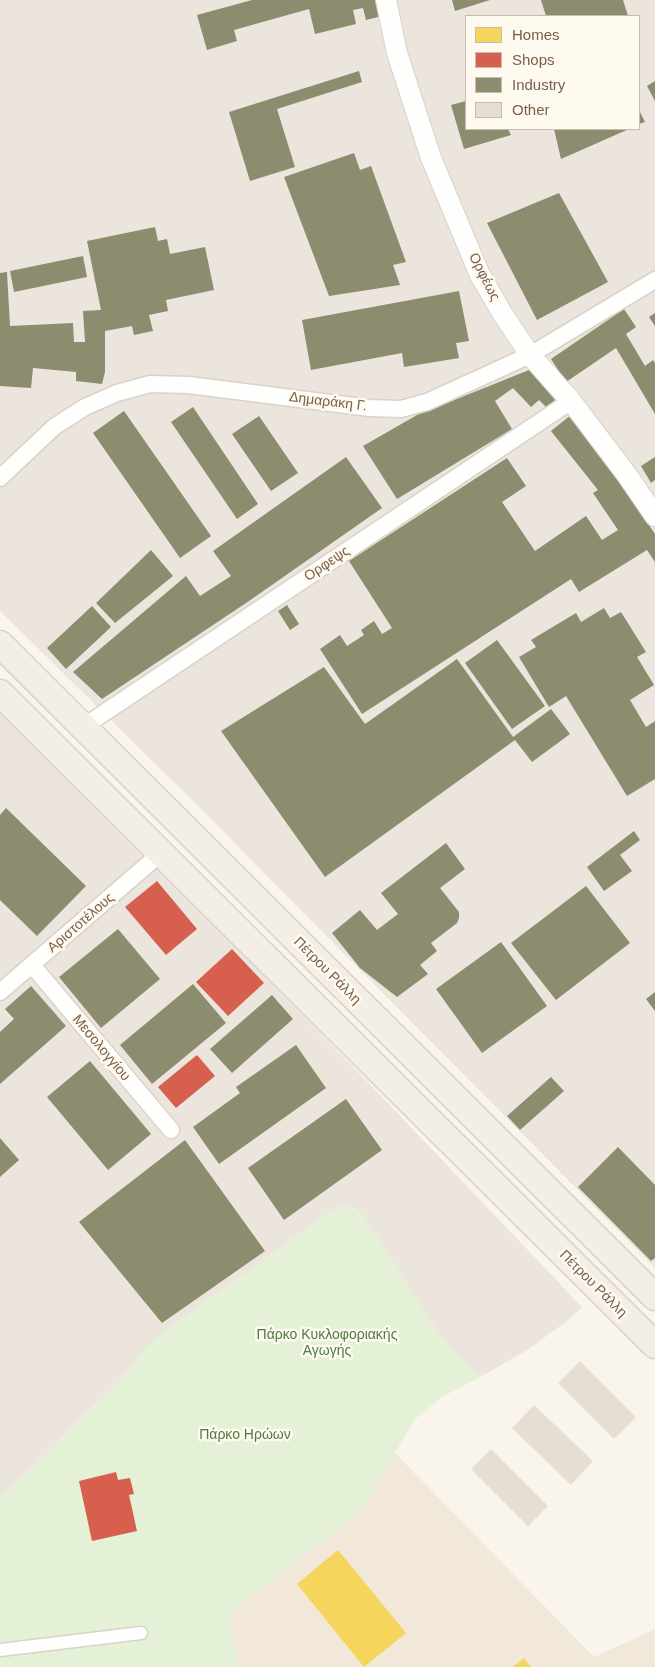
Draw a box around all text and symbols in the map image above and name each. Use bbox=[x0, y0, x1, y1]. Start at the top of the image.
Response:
legend bbox=[465, 15, 640, 130]
text: Homes bbox=[512, 26, 560, 43]
text: Shops bbox=[512, 51, 555, 68]
text: Industry bbox=[512, 76, 565, 93]
text: Other bbox=[512, 101, 550, 118]
street label: Ορφέως bbox=[465, 250, 503, 304]
street label: Δημαράκη Γ. bbox=[288, 389, 368, 415]
street label: Ορφεψς bbox=[301, 543, 353, 585]
street label: Αριστοτέλους bbox=[44, 890, 118, 956]
street label: Πέτρου Ράλλη bbox=[290, 934, 364, 1008]
street label: Μεσολογγίου bbox=[68, 1012, 134, 1084]
street label: Πέτρου Ράλλη bbox=[556, 1247, 630, 1321]
park label: Πάρκο Κυκλοφοριακής Αγωγής bbox=[257, 1327, 397, 1360]
park label: Πάρκο Ηρώων bbox=[199, 1427, 291, 1443]

